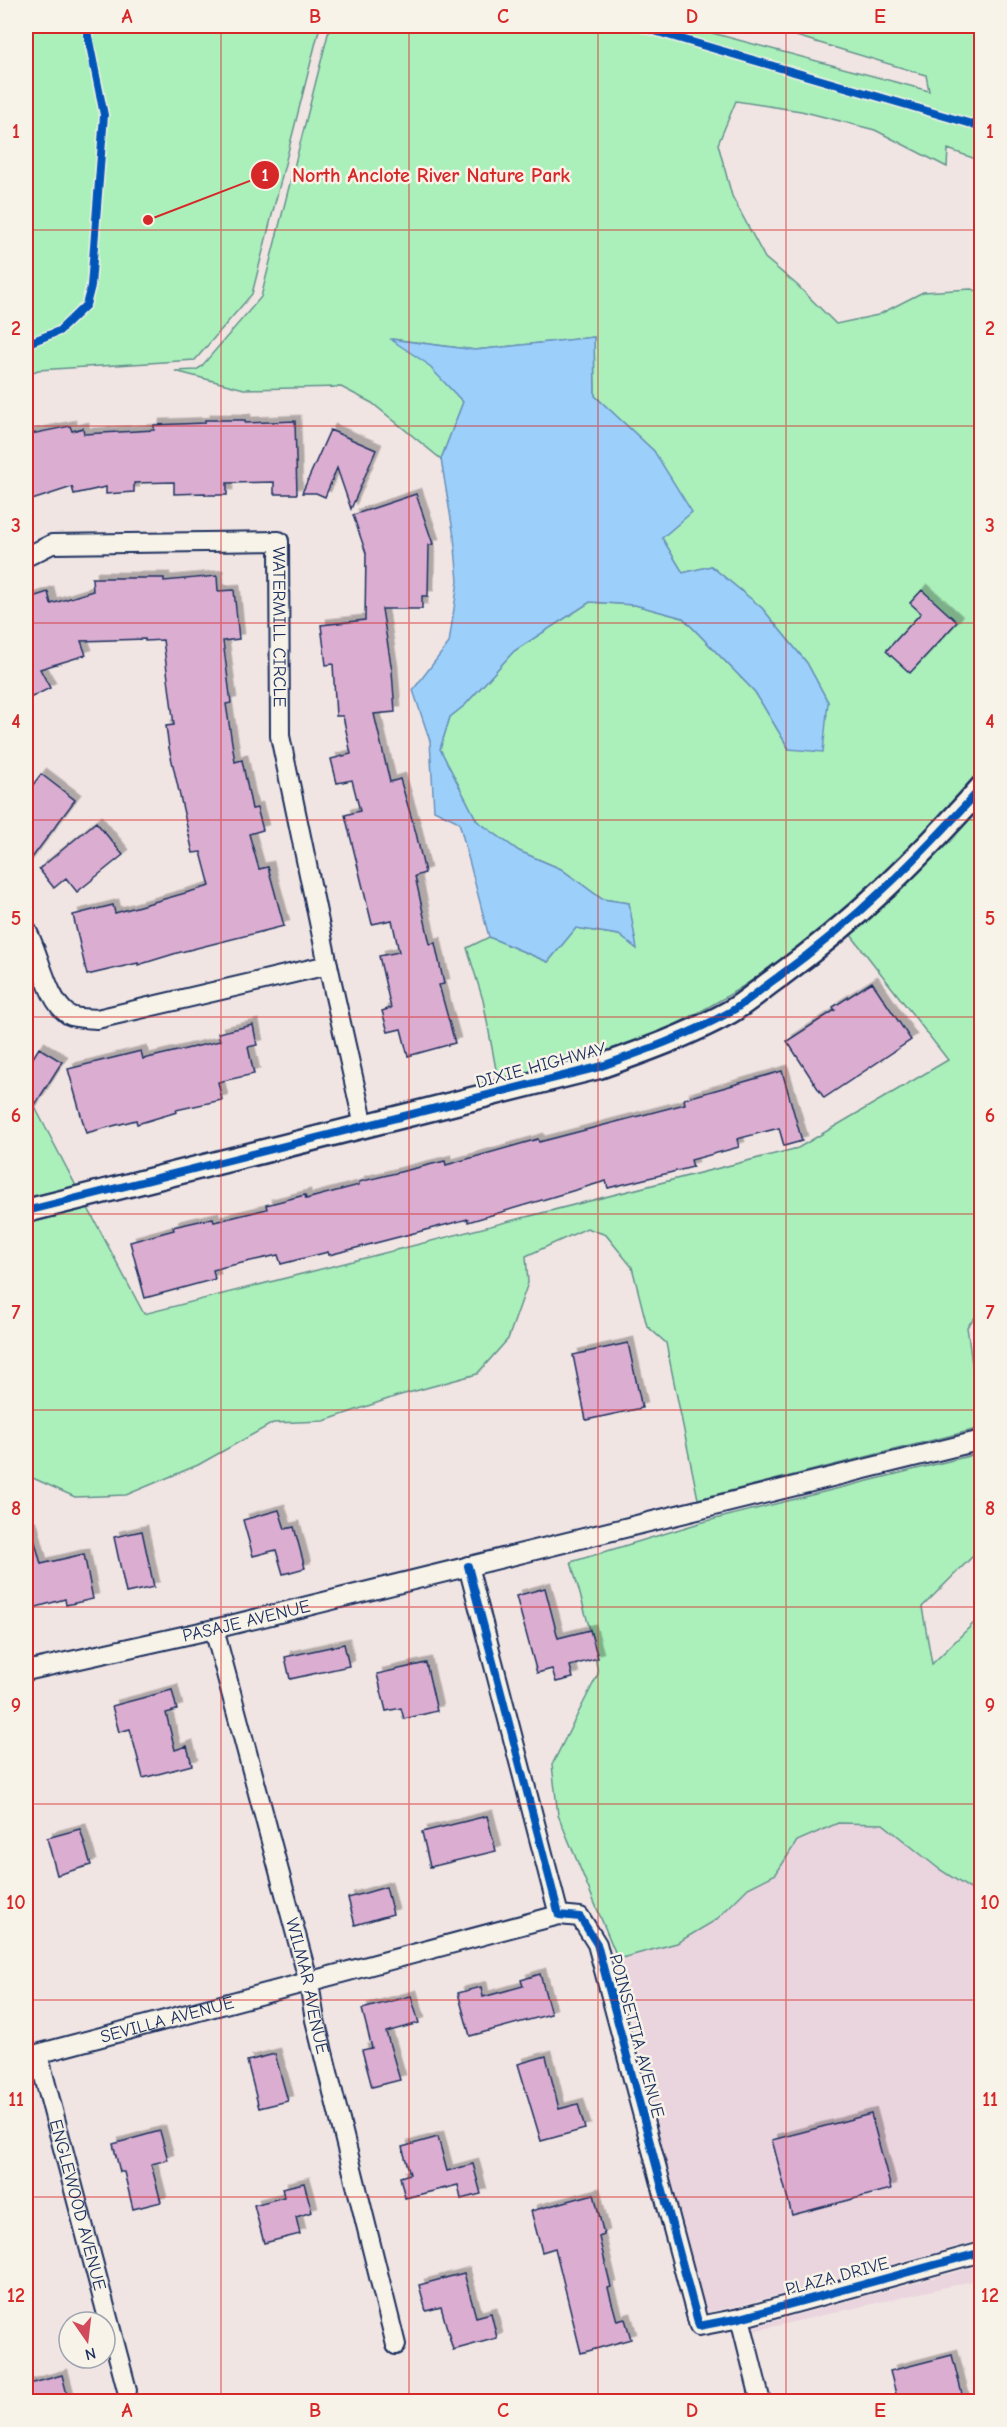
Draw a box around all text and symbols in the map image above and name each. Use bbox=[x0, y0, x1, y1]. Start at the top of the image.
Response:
text: A bbox=[121, 5, 133, 28]
text: B bbox=[309, 5, 321, 28]
text: C bbox=[497, 5, 509, 28]
text: D bbox=[686, 5, 698, 28]
text: E bbox=[874, 5, 886, 28]
text: 1 bbox=[12, 120, 20, 143]
text: 1 bbox=[986, 120, 994, 143]
callout: North Anclote River Nature Park bbox=[250, 156, 582, 194]
text: North Anclote River Nature Park bbox=[292, 164, 570, 187]
text: 1 bbox=[261, 165, 269, 186]
text: 2 bbox=[11, 317, 21, 340]
text: 2 bbox=[985, 317, 995, 340]
text: 3 bbox=[11, 514, 21, 537]
text: 3 bbox=[985, 514, 995, 537]
street label: WATERMILL CIRCLE bbox=[268, 546, 290, 707]
text: 4 bbox=[11, 710, 21, 733]
text: 4 bbox=[985, 710, 995, 733]
text: 5 bbox=[11, 907, 21, 930]
text: 5 bbox=[985, 907, 995, 930]
street label: DIXIE HIGHWAY bbox=[474, 1038, 609, 1093]
text: 6 bbox=[11, 1104, 21, 1127]
text: 6 bbox=[985, 1104, 995, 1127]
text: 7 bbox=[12, 1301, 21, 1324]
text: 7 bbox=[986, 1301, 995, 1324]
text: 8 bbox=[11, 1497, 21, 1520]
text: 8 bbox=[985, 1497, 995, 1520]
street label: PASAJE AVENUE bbox=[181, 1596, 313, 1647]
text: 9 bbox=[11, 1694, 21, 1717]
text: 9 bbox=[985, 1694, 995, 1717]
text: 10 bbox=[6, 1891, 26, 1914]
text: 10 bbox=[980, 1891, 1000, 1914]
street label: WILMAR AVENUE bbox=[281, 1915, 333, 2056]
street label: POINSETTIA AVENUE bbox=[605, 1952, 669, 2121]
street label: SEVILLA AVENUE bbox=[98, 1992, 236, 2048]
text: 11 bbox=[8, 2088, 24, 2111]
text: 11 bbox=[982, 2088, 998, 2111]
street label: ENGLEWOOD AVENUE bbox=[45, 2117, 110, 2293]
street label: PLAZA DRIVE bbox=[783, 2253, 891, 2300]
text: 12 bbox=[7, 2284, 25, 2307]
text: 12 bbox=[981, 2284, 999, 2307]
north arrow bbox=[57, 2310, 117, 2370]
text: N bbox=[83, 2344, 98, 2364]
text: A bbox=[121, 2399, 133, 2422]
text: B bbox=[309, 2399, 321, 2422]
text: C bbox=[497, 2399, 509, 2422]
text: D bbox=[686, 2399, 698, 2422]
text: E bbox=[874, 2399, 886, 2422]

